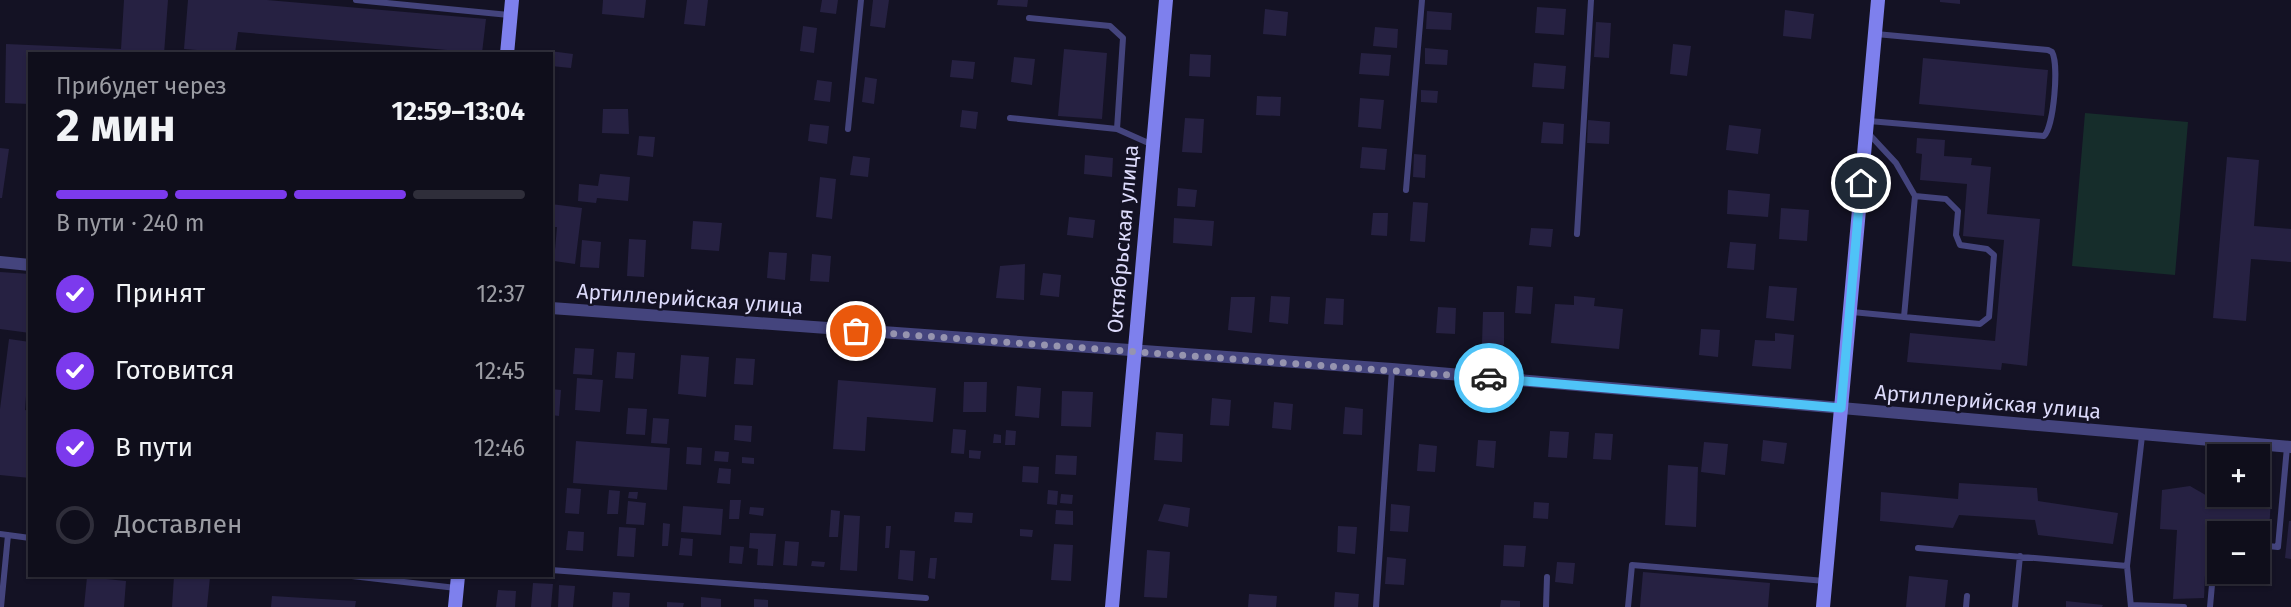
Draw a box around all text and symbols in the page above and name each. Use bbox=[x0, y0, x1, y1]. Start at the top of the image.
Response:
text: Прибудет через bbox=[56, 72, 227, 100]
text: 12:59–13:04 bbox=[392, 96, 525, 127]
text: 2 мин bbox=[56, 98, 176, 153]
street label: Октябрьская улица bbox=[1102, 144, 1144, 334]
pin bbox=[1831, 153, 1891, 213]
icon: home bbox=[1842, 164, 1880, 202]
text: В пути · 240 m bbox=[56, 209, 205, 237]
icon: check bbox=[56, 275, 94, 313]
text: Принят bbox=[115, 278, 205, 309]
street label: Артиллерийская улица bbox=[576, 278, 804, 320]
text: 12:37 bbox=[476, 280, 525, 308]
pin bbox=[826, 301, 886, 361]
icon: bag bbox=[837, 312, 875, 350]
courier bbox=[1454, 343, 1524, 413]
icon: check bbox=[56, 352, 94, 390]
text: Готовится bbox=[115, 355, 235, 386]
text: 12:45 bbox=[475, 357, 525, 385]
icon: car bbox=[1470, 359, 1508, 397]
street label: Артиллерийская улица bbox=[1874, 379, 2102, 425]
icon: check bbox=[56, 429, 94, 467]
text: В пути bbox=[115, 432, 193, 463]
text: 12:46 bbox=[474, 434, 525, 462]
map controls bbox=[2207, 444, 2270, 584]
button: + bbox=[2207, 444, 2270, 507]
text: Доставлен bbox=[115, 509, 242, 540]
button: − bbox=[2207, 521, 2270, 584]

